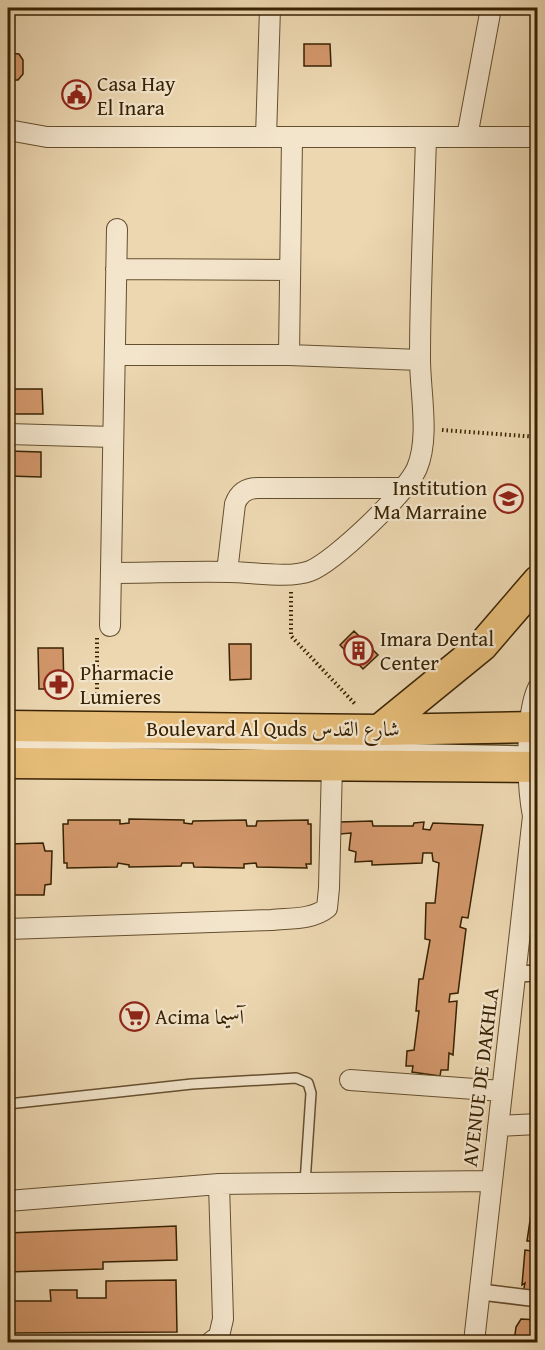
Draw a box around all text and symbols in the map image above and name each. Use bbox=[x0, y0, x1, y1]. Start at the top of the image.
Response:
place label: Casa Hay El Inara bbox=[97, 68, 176, 123]
public building icon: Casa Hay El Inara bbox=[60, 79, 92, 111]
place label: Institution Ma Marraine bbox=[374, 472, 487, 527]
school or university icon: Institution Ma Marraine bbox=[492, 483, 524, 515]
place label: Imara Dental Center bbox=[380, 623, 494, 678]
building icon: Imara Dental Center bbox=[343, 634, 375, 666]
place label: Pharmacie Lumieres bbox=[80, 657, 174, 712]
pharmacy icon: Pharmacie Lumieres bbox=[43, 668, 75, 700]
street label: Boulevard Al Quds شارع القدس bbox=[146, 713, 400, 747]
street label: AVENUE DE DAKHLA bbox=[454, 985, 506, 1168]
supermarket icon: Acima آسيما bbox=[118, 1000, 150, 1032]
place label: Acima آسيما bbox=[155, 1001, 247, 1032]

